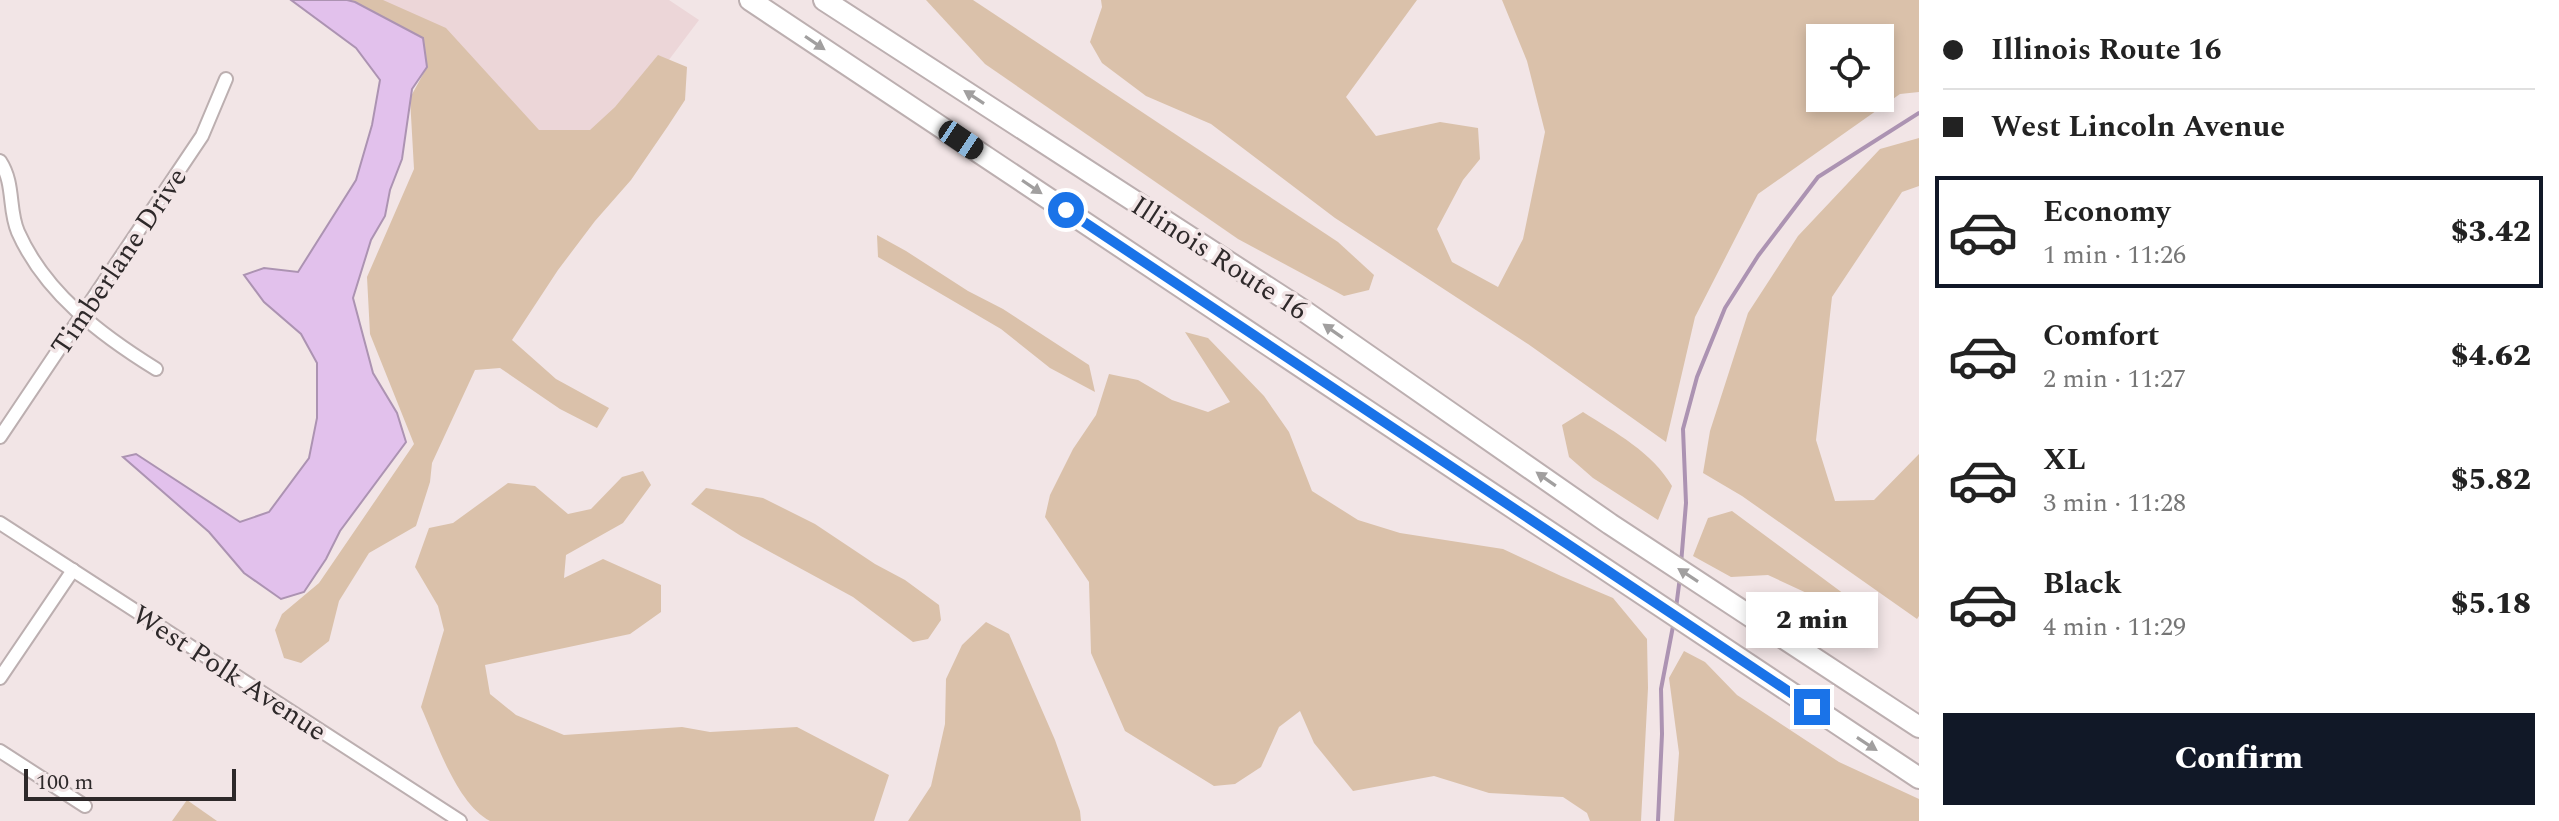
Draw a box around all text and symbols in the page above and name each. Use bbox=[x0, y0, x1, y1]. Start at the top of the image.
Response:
map controls bbox=[1806, 24, 1894, 112]
button: locate bbox=[1806, 24, 1894, 112]
text: Illinois Route 16 bbox=[1991, 27, 2222, 73]
one-way arrow bbox=[804, 35, 826, 50]
one-way arrow bbox=[963, 91, 985, 105]
text: West Lincoln Avenue bbox=[1991, 104, 2285, 150]
car bbox=[934, 117, 988, 163]
street label: Timberlane Drive bbox=[40, 159, 198, 365]
one-way arrow bbox=[1021, 179, 1042, 194]
street label: Illinois Route 16 bbox=[1122, 185, 1316, 332]
text: Economy bbox=[2043, 189, 2170, 235]
route start bbox=[1048, 192, 1084, 228]
icon: car bbox=[1947, 196, 2019, 268]
text: $3.42 bbox=[2451, 209, 2531, 255]
text: 1 min · 11:26 bbox=[2043, 235, 2186, 275]
text: Comfort bbox=[2043, 313, 2159, 359]
icon: car bbox=[1947, 320, 2019, 392]
one-way arrow bbox=[1322, 324, 1343, 339]
text: $4.62 bbox=[2451, 333, 2531, 379]
text: 2 min · 11:27 bbox=[2043, 359, 2186, 399]
text: XL bbox=[2043, 437, 2086, 483]
icon: car bbox=[1947, 444, 2019, 516]
text: $5.82 bbox=[2451, 457, 2531, 503]
one-way arrow bbox=[1535, 472, 1556, 487]
text: 3 min · 11:28 bbox=[2043, 483, 2186, 523]
text: Black bbox=[2043, 561, 2122, 607]
one-way arrow bbox=[1678, 567, 1699, 582]
icon: car bbox=[1947, 568, 2019, 640]
text: $5.18 bbox=[2451, 581, 2531, 627]
callout: 2 min bbox=[1746, 591, 1878, 647]
street label: West Polk Avenue bbox=[123, 594, 335, 753]
text: 2 min bbox=[1776, 600, 1848, 640]
text: 4 min · 11:29 bbox=[2043, 607, 2186, 647]
route end bbox=[1794, 689, 1830, 725]
button: Confirm bbox=[1943, 713, 2535, 805]
one-way arrow bbox=[1857, 736, 1878, 751]
scale bar bbox=[24, 765, 236, 801]
text: 100 m bbox=[36, 766, 93, 799]

